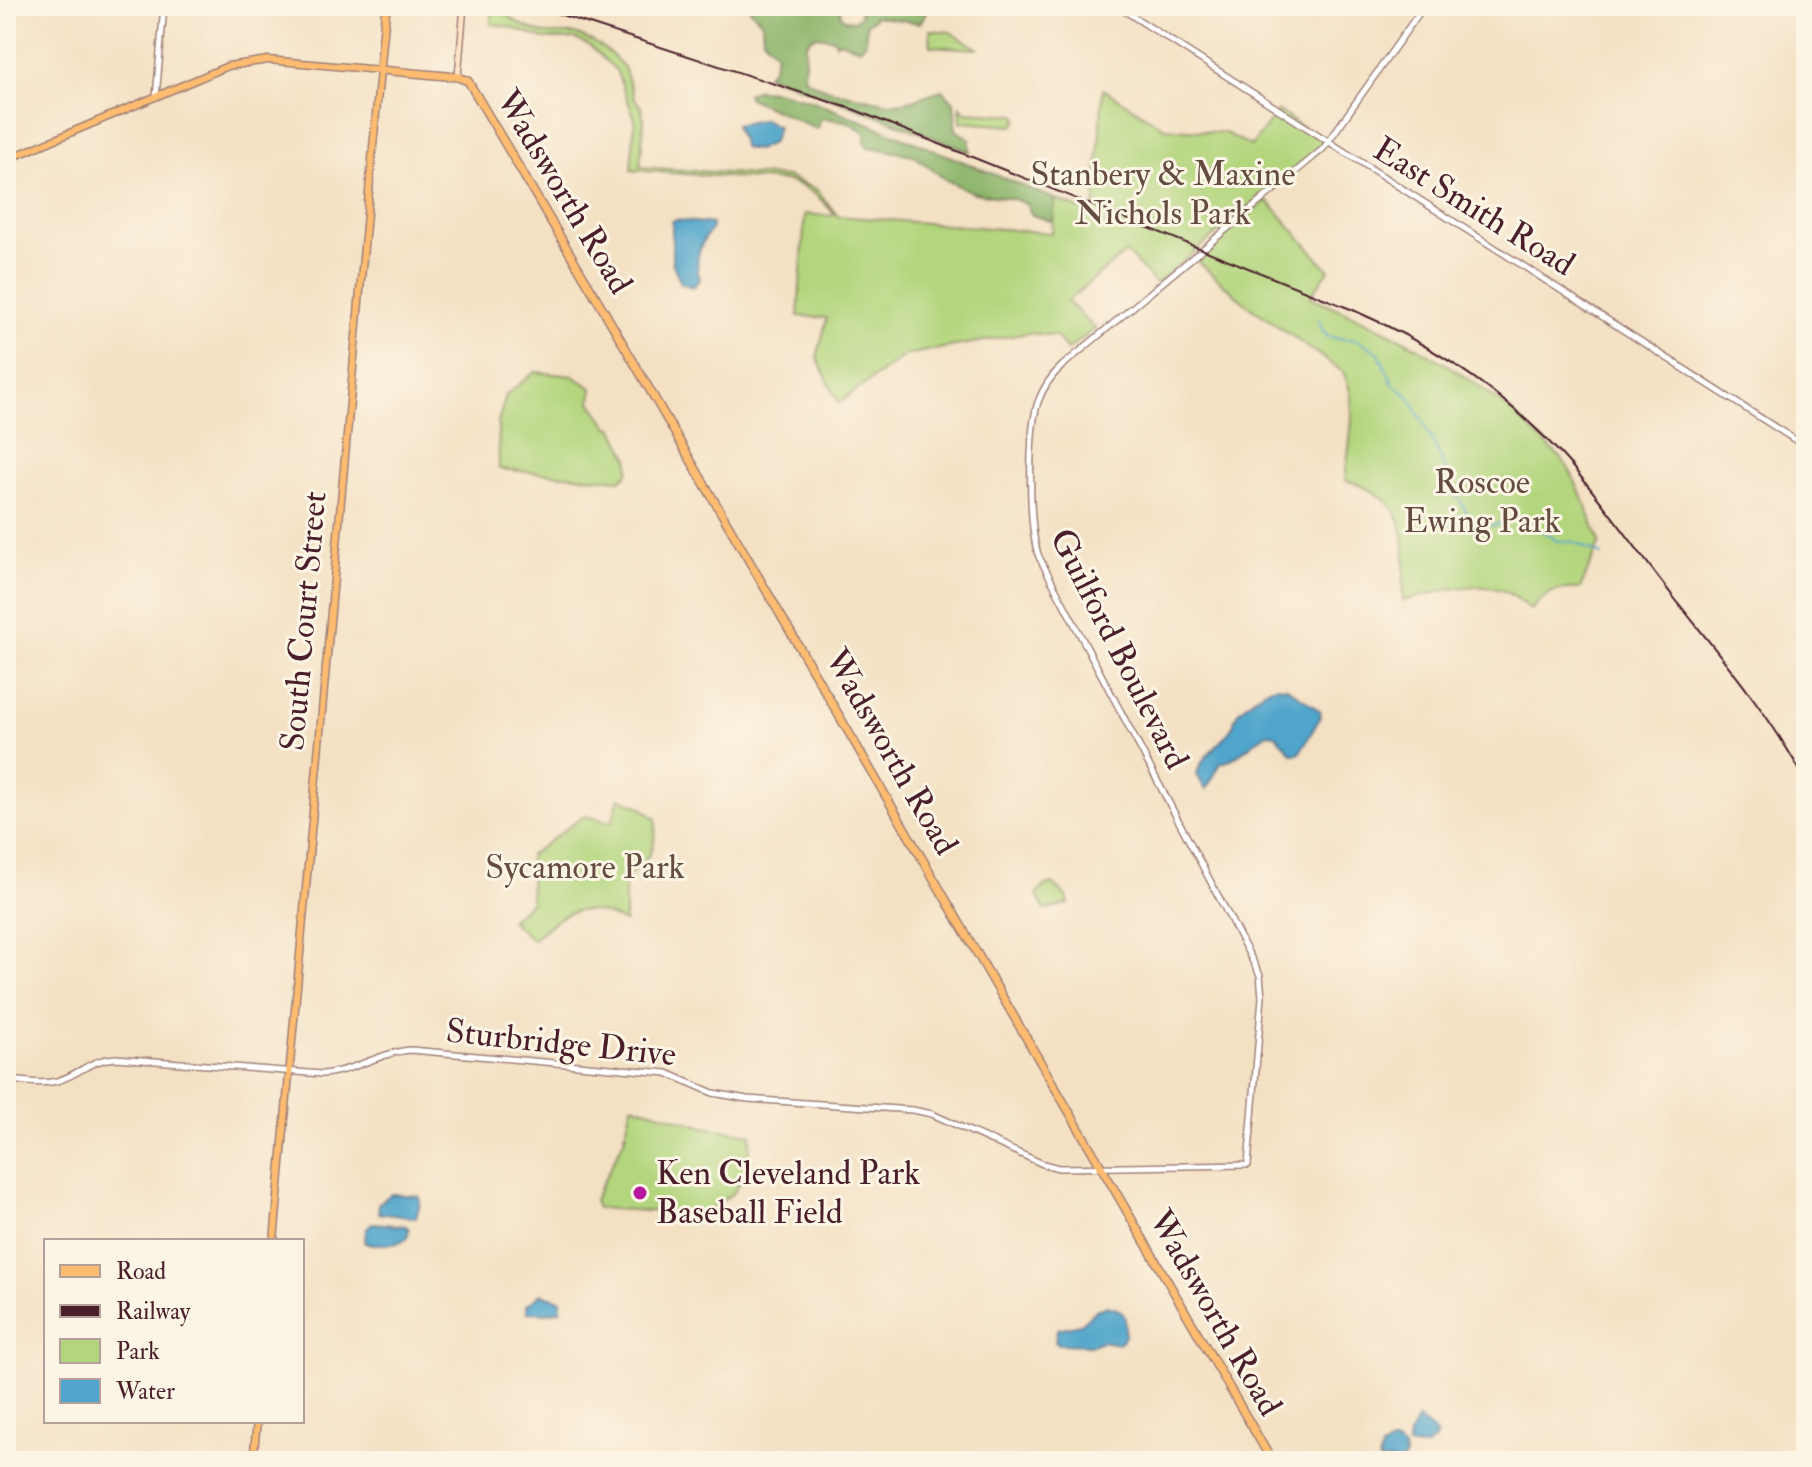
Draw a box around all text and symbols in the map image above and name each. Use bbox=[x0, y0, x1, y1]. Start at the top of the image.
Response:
street label: Wadsworth Road bbox=[486, 81, 642, 302]
street label: East Smith Road bbox=[1365, 128, 1583, 286]
park label: Stanbery & Maxine Nichols Park bbox=[1030, 153, 1296, 235]
park label: Roscoe Ewing Park bbox=[1403, 461, 1561, 543]
street label: South Court Street bbox=[271, 489, 337, 753]
street label: Guilford Boulevard bbox=[1040, 522, 1198, 777]
street label: Wadsworth Road bbox=[814, 640, 967, 863]
park label: Sycamore Park bbox=[485, 846, 685, 889]
street label: Sturbridge Drive bbox=[444, 1010, 678, 1076]
place label: Ken Cleveland Park Baseball Field bbox=[656, 1152, 920, 1234]
marker: Ken Cleveland Park Baseball Field bbox=[631, 1184, 649, 1202]
street label: Wadsworth Road bbox=[1138, 1201, 1291, 1424]
legend bbox=[44, 1239, 304, 1423]
text: Road bbox=[116, 1256, 166, 1287]
text: Railway bbox=[116, 1296, 191, 1327]
text: Park bbox=[116, 1336, 160, 1367]
text: Water bbox=[115, 1376, 175, 1407]

